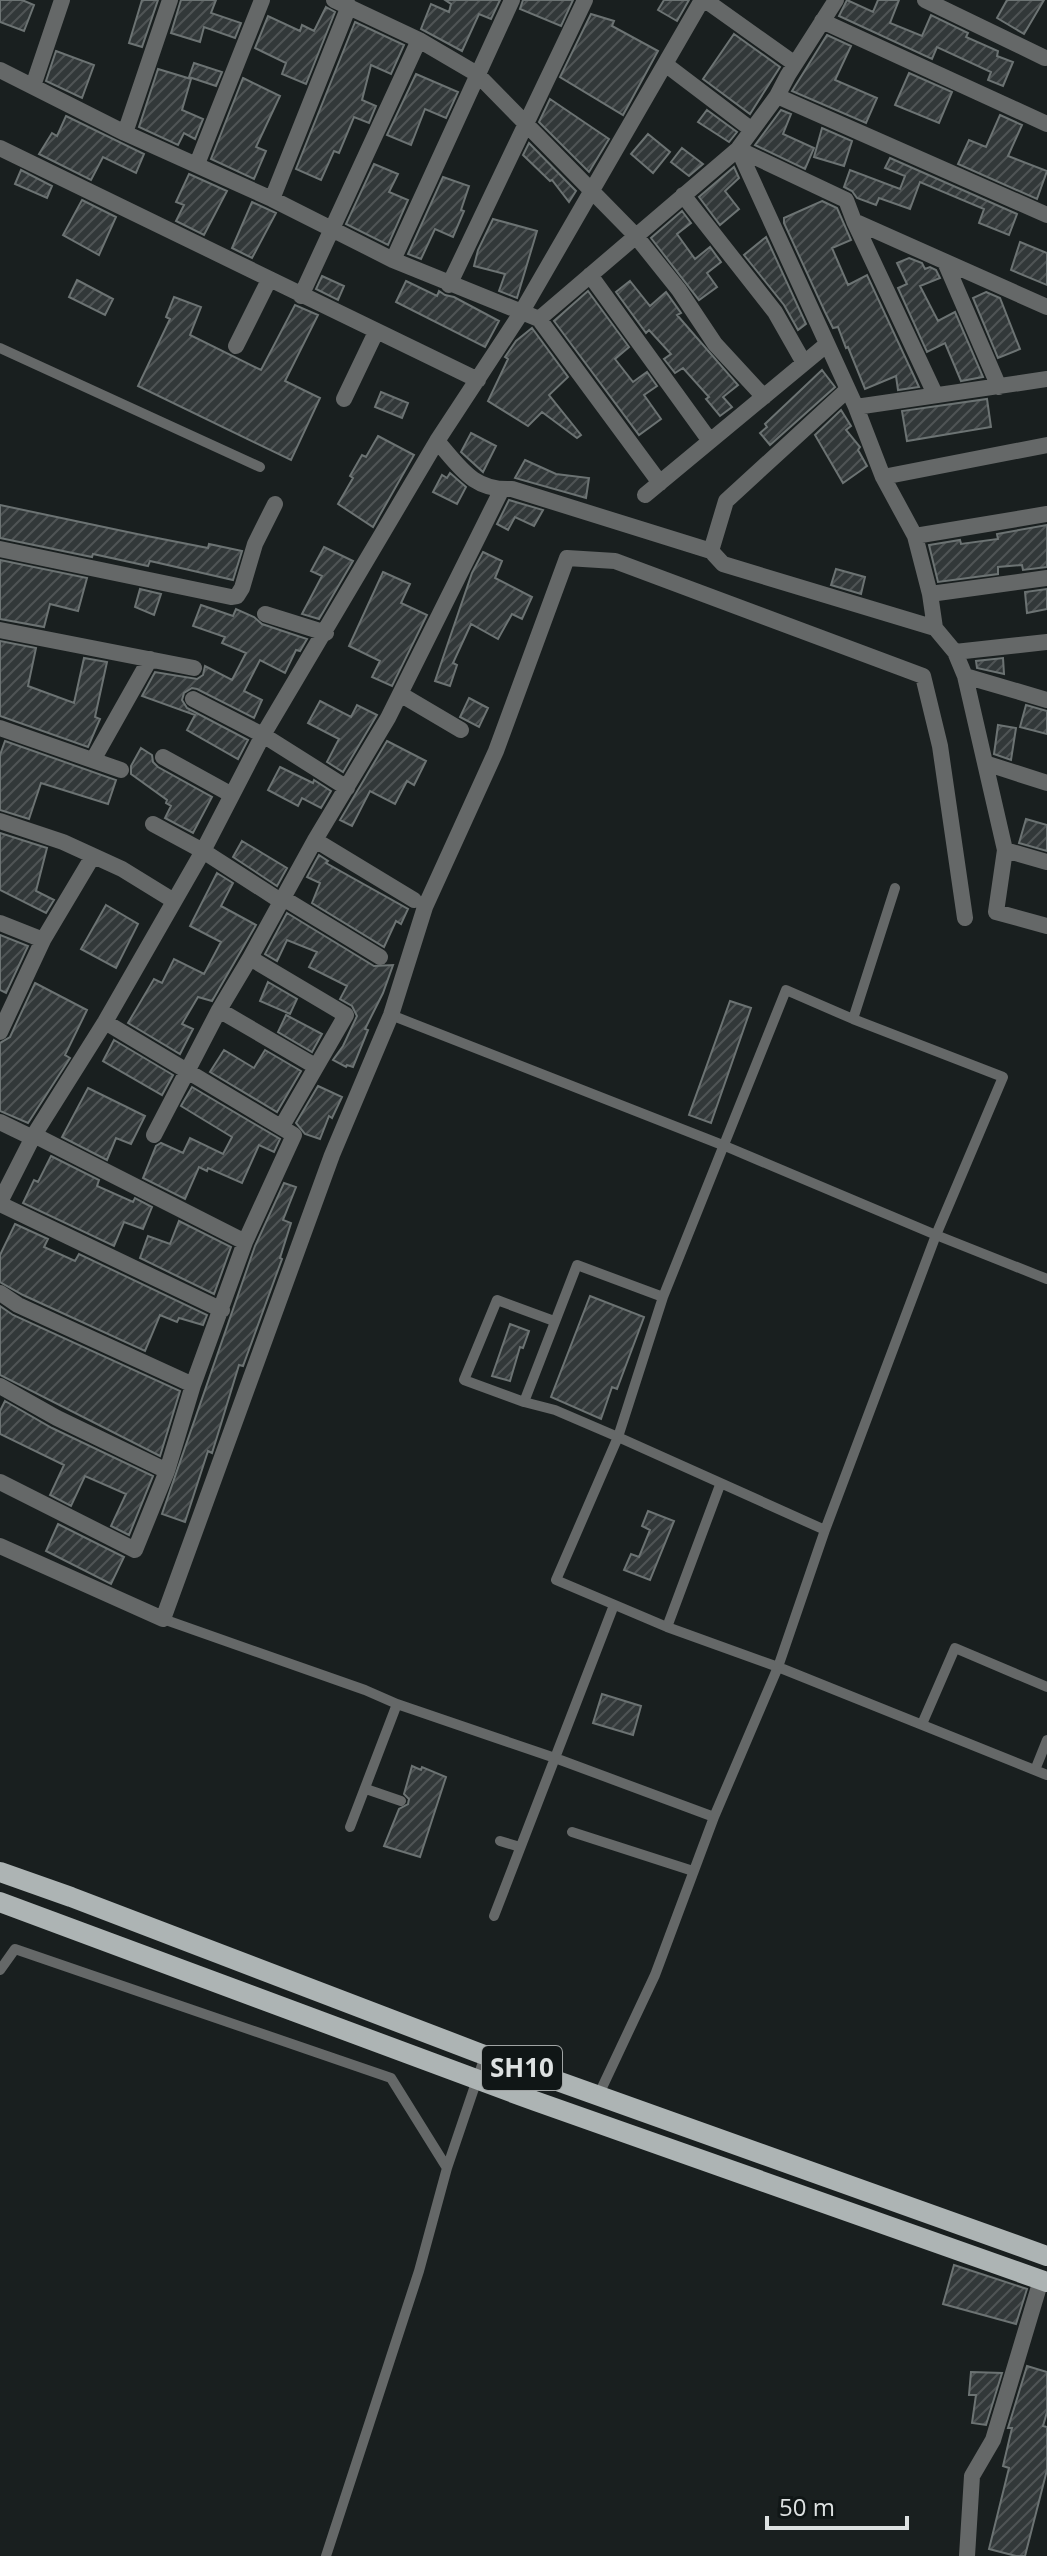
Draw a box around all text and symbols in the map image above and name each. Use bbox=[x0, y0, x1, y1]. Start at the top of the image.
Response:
road number: SH10 bbox=[482, 2046, 562, 2090]
scale bar bbox=[767, 2480, 907, 2530]
text: 50 m bbox=[779, 2490, 835, 2523]

